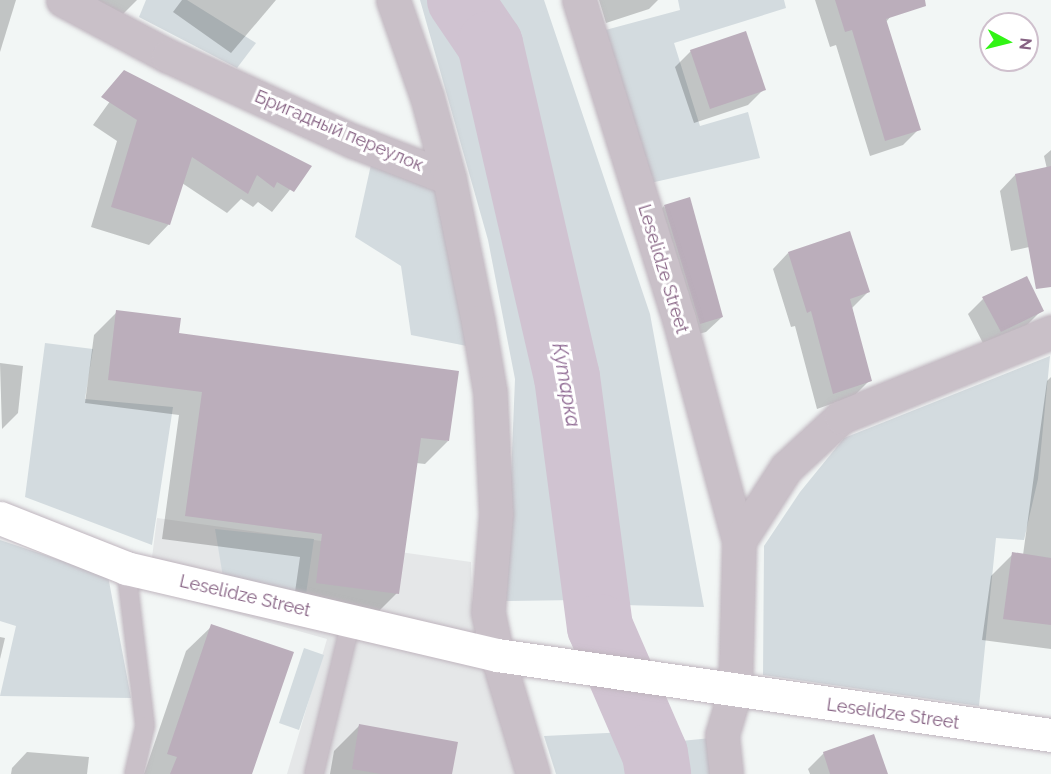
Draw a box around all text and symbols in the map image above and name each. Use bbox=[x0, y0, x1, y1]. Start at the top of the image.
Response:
north arrow bbox=[979, 12, 1039, 72]
text: N bbox=[1015, 37, 1036, 51]
street label: Бригадный переулок bbox=[251, 86, 427, 176]
street label: Leselidze Street bbox=[633, 202, 693, 336]
water label: Кутарка bbox=[547, 341, 585, 429]
street label: Leselidze Street bbox=[177, 570, 313, 622]
street label: Leselidze Street bbox=[825, 694, 961, 734]

